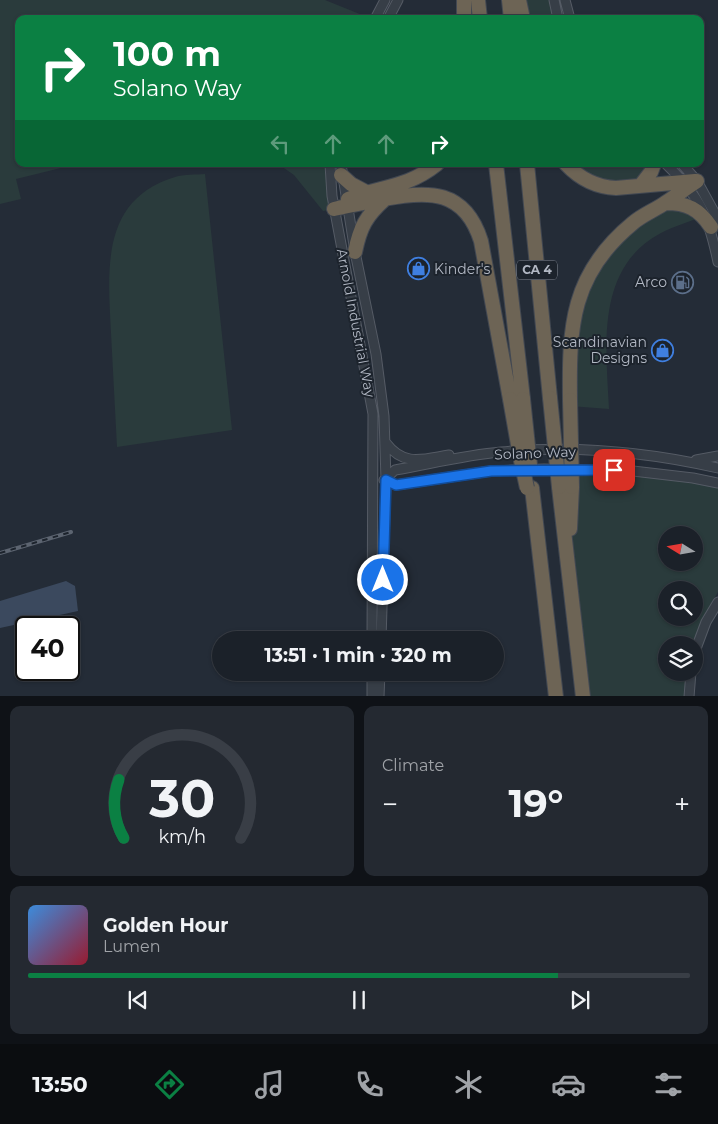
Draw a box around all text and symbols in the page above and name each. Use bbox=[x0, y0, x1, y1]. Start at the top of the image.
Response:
text: 100 m bbox=[113, 32, 221, 75]
icon: right bbox=[30, 35, 95, 100]
text: Solano Way bbox=[113, 75, 241, 102]
icon: left bbox=[266, 130, 294, 158]
icon: ahead bbox=[319, 130, 347, 158]
icon: ahead bbox=[372, 130, 400, 158]
icon: right bbox=[425, 130, 453, 158]
street label: Arnold Industrial Way bbox=[333, 247, 379, 399]
shop icon: Kinder's bbox=[406, 257, 430, 281]
place label: Kinder's bbox=[434, 260, 491, 278]
road number: CA 4 bbox=[517, 260, 557, 280]
fuel station icon: Arco bbox=[671, 270, 695, 294]
place label: Arco bbox=[635, 273, 667, 291]
place label: Scandinavian Designs bbox=[553, 333, 647, 367]
shop icon: Scandinavian Designs bbox=[651, 338, 675, 362]
street label: Solano Way bbox=[494, 443, 577, 463]
pin bbox=[593, 449, 635, 491]
icon: arrive bbox=[600, 456, 628, 484]
north arrow bbox=[658, 526, 702, 571]
map controls bbox=[658, 526, 703, 681]
position arrow bbox=[356, 553, 408, 605]
button: search bbox=[658, 581, 703, 626]
speed limit sign: 40 bbox=[15, 616, 80, 681]
button: layers bbox=[658, 636, 703, 681]
text: 13:51 · 1 min · 320 m bbox=[264, 644, 452, 667]
text: Climate bbox=[382, 756, 444, 775]
text: 30 bbox=[148, 767, 215, 830]
text: 19° bbox=[509, 780, 564, 827]
text: − bbox=[382, 787, 398, 821]
text: + bbox=[674, 787, 690, 821]
text: km/h bbox=[158, 826, 206, 847]
text: Golden Hour bbox=[103, 914, 229, 937]
text: Lumen bbox=[103, 937, 161, 956]
icon: previous bbox=[124, 986, 152, 1014]
icon: pause bbox=[345, 986, 373, 1014]
icon: next bbox=[566, 986, 594, 1014]
icon: directions bbox=[152, 1067, 187, 1102]
icon: music bbox=[252, 1067, 287, 1102]
icon: phone bbox=[352, 1067, 387, 1102]
icon: climate bbox=[451, 1067, 486, 1102]
icon: car bbox=[551, 1067, 586, 1102]
icon: filters bbox=[651, 1067, 686, 1102]
text: 13:50 bbox=[32, 1071, 88, 1098]

